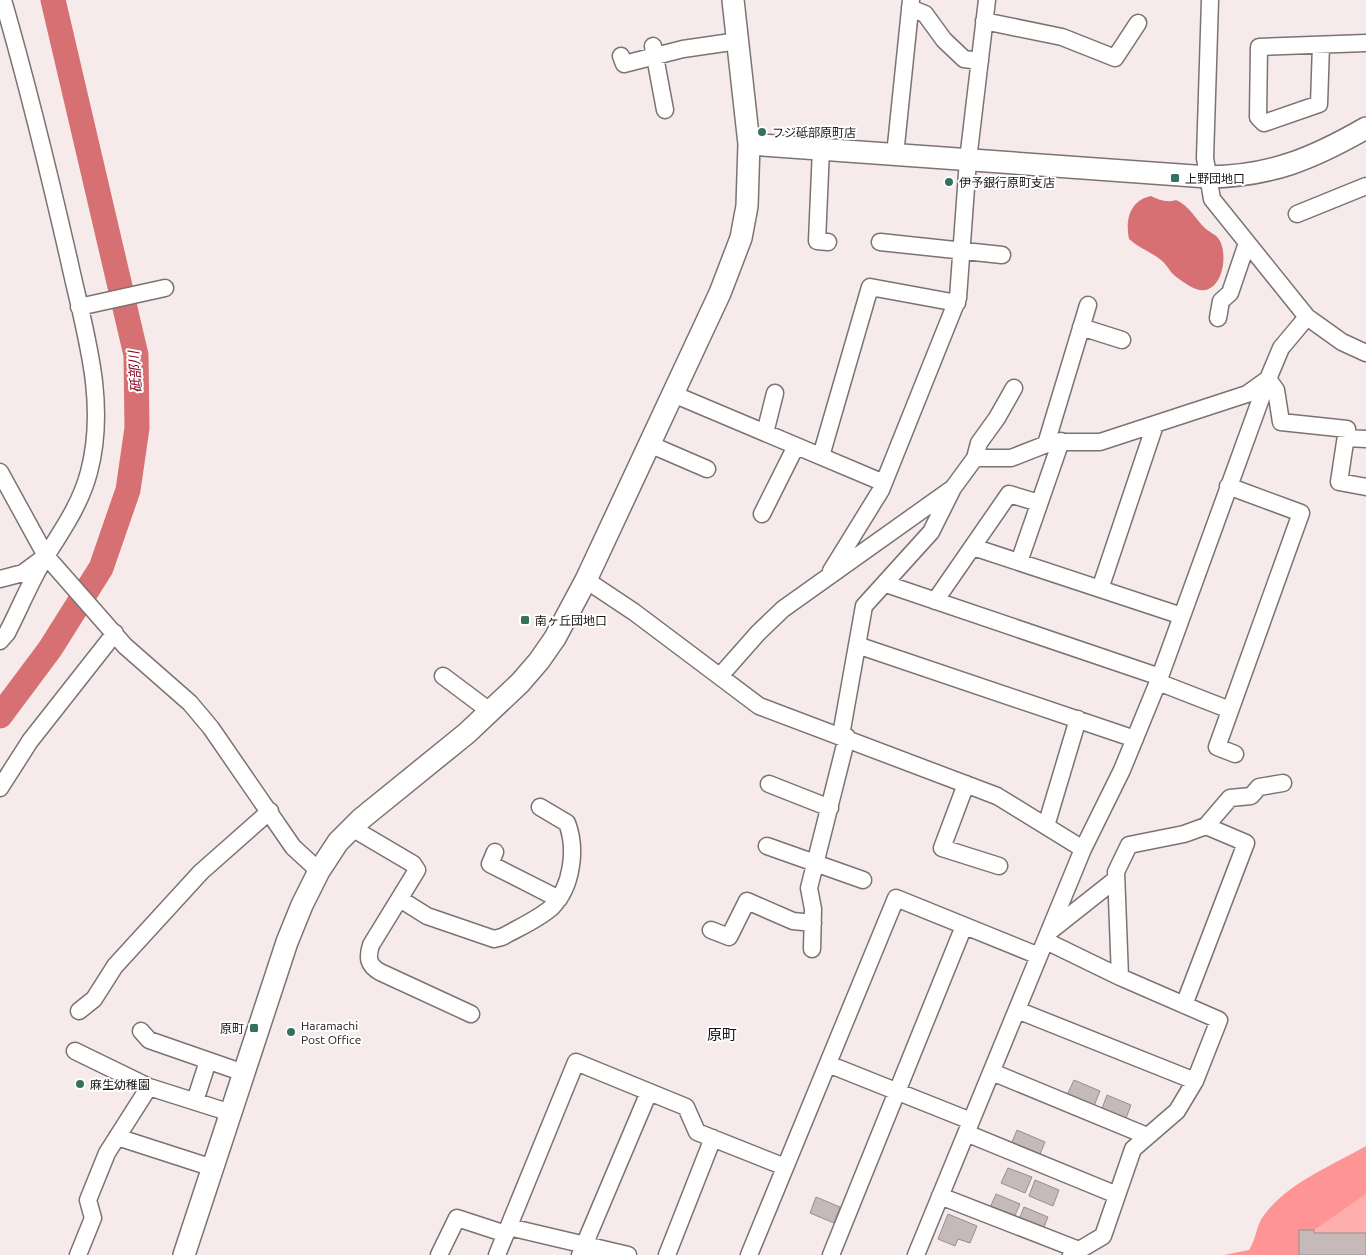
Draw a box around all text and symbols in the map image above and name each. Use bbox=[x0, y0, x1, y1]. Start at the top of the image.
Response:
marker: フジ砥部原町店 bbox=[756, 126, 768, 138]
place label: フジ砥部原町店 bbox=[772, 126, 856, 139]
marker: 上野団地口 bbox=[1169, 172, 1181, 184]
place label: 上野団地口 bbox=[1185, 172, 1245, 185]
marker: 伊予銀行原町支店 bbox=[943, 176, 955, 188]
place label: 伊予銀行原町支店 bbox=[959, 176, 1055, 189]
water label: 砥部川 bbox=[125, 348, 144, 394]
marker: 南ヶ丘団地口 bbox=[519, 614, 531, 626]
place label: 南ヶ丘団地口 bbox=[535, 614, 607, 627]
place label: Haramachi Post Office bbox=[301, 1019, 361, 1046]
place label: 原町 bbox=[220, 1022, 244, 1035]
marker: 原町 bbox=[248, 1022, 260, 1034]
marker: Haramachi Post Office bbox=[285, 1026, 297, 1038]
district label: 原町 bbox=[707, 1026, 737, 1043]
marker: 麻生幼稚園 bbox=[74, 1078, 86, 1090]
place label: 麻生幼稚園 bbox=[90, 1078, 150, 1091]

